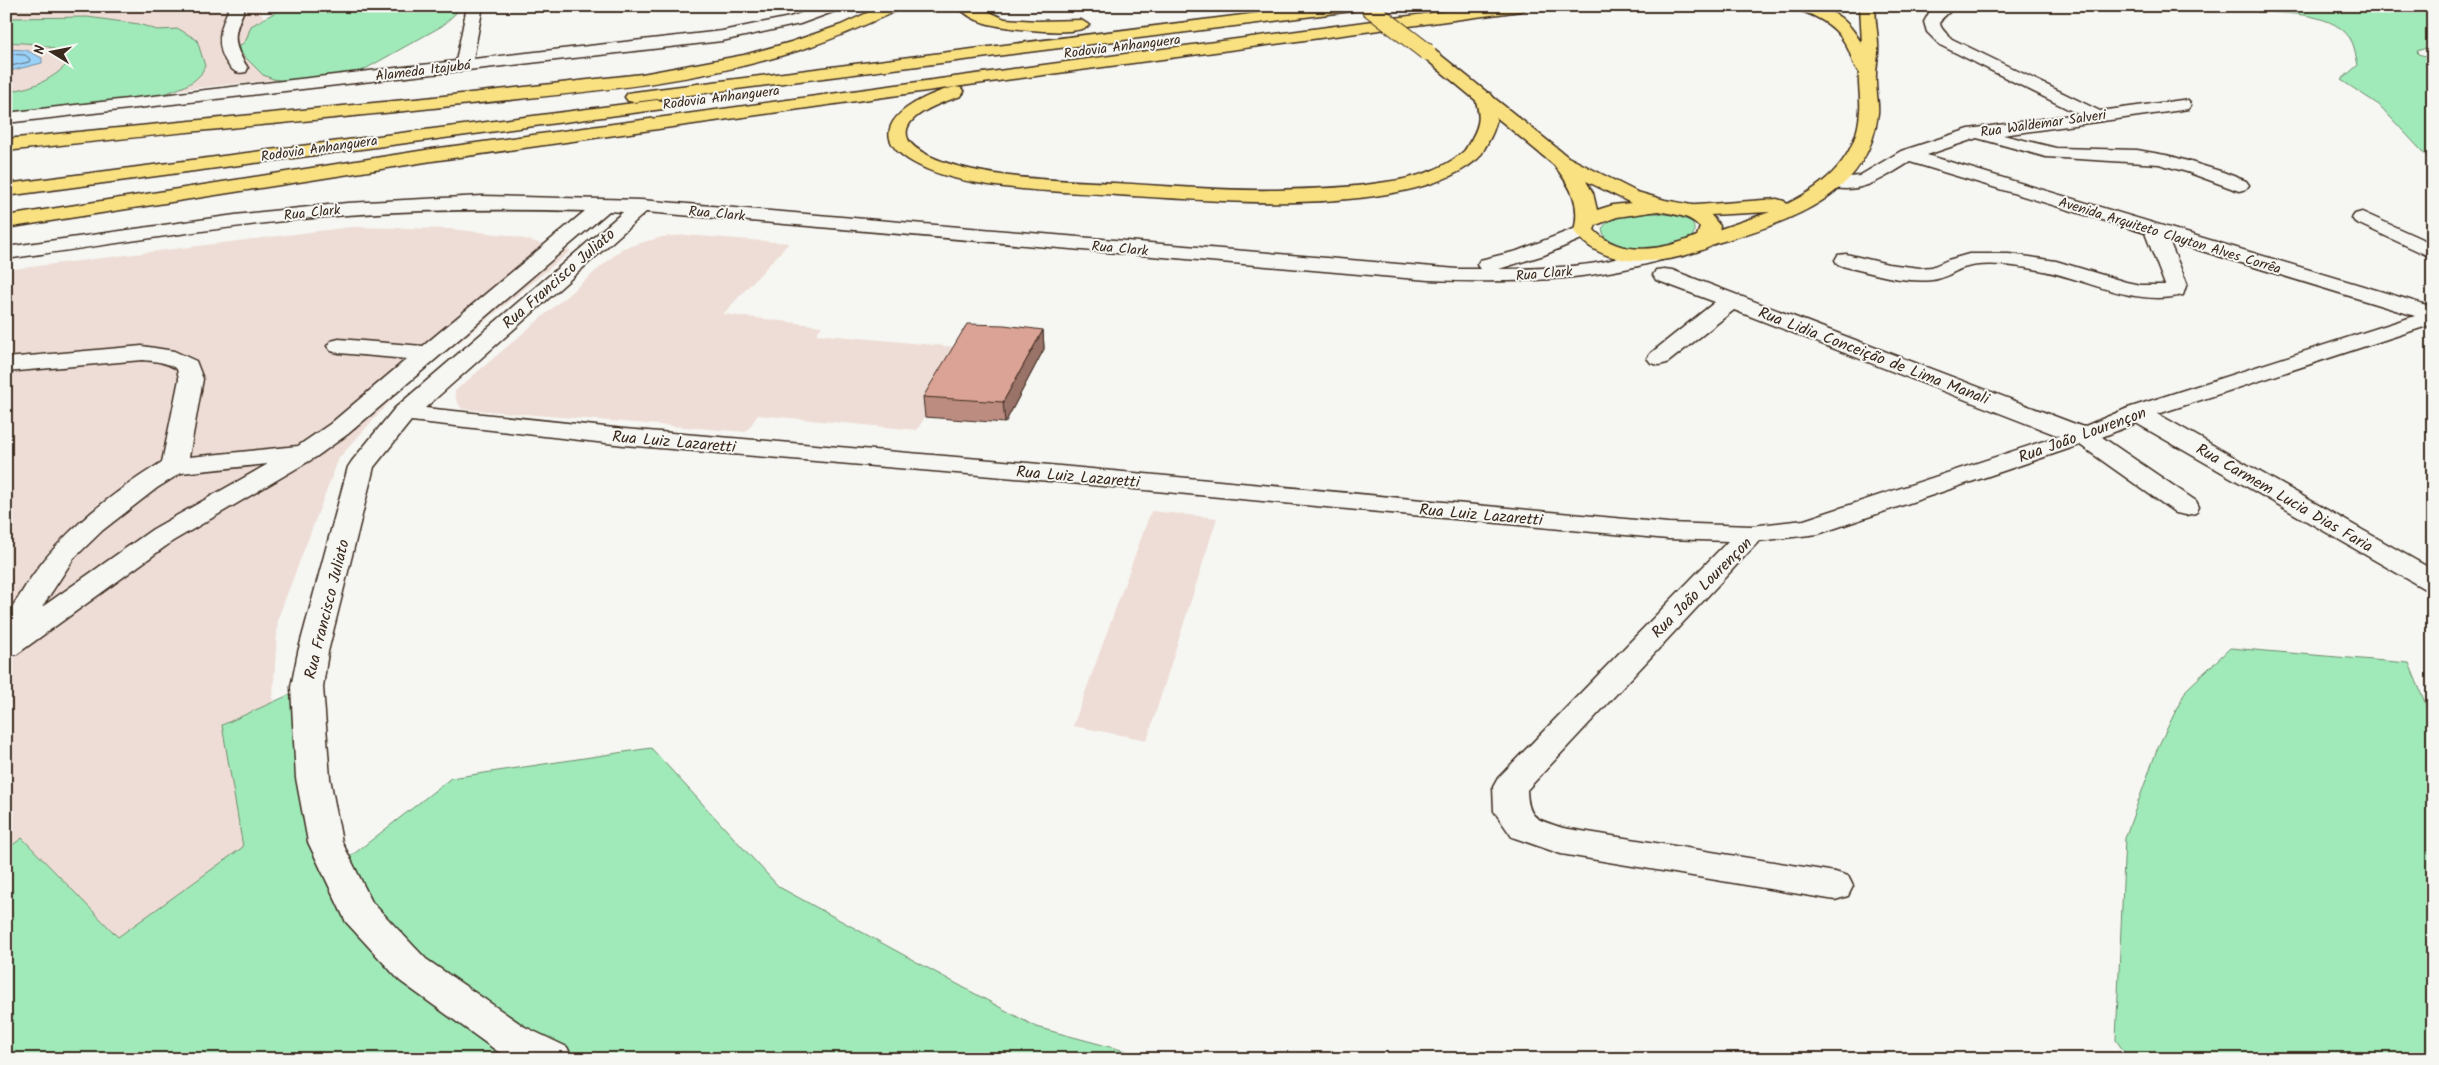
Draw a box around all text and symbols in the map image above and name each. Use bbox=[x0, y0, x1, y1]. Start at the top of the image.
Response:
north arrow bbox=[28, 28, 78, 78]
street label: Rodovia Anhanguera bbox=[1062, 29, 1182, 65]
text: N bbox=[29, 43, 52, 56]
street label: Alameda Itajubá bbox=[374, 54, 473, 88]
street label: Rodovia Anhanguera bbox=[661, 80, 781, 116]
street label: Rua Waldemar Salveri bbox=[1979, 104, 2108, 144]
street label: Rodovia Anhanguera bbox=[259, 130, 379, 168]
street label: Avenida Arquiteto Clayton Alves Corrêa bbox=[2056, 192, 2284, 280]
street label: Rua Clark bbox=[283, 199, 342, 227]
street label: Rua Clark bbox=[688, 201, 747, 227]
street label: Rua Francisco Juliato bbox=[497, 223, 621, 335]
street label: Rua Clark bbox=[1091, 236, 1150, 262]
street label: Rua Clark bbox=[1515, 261, 1574, 287]
street label: Rua Lidia Conceição de Lima Manali bbox=[1754, 301, 1994, 413]
street label: Rua João Lourençon bbox=[2015, 401, 2150, 470]
street label: Rua Luiz Lazaretti bbox=[611, 425, 738, 460]
street label: Rua Carmem Lucia Dias Faria bbox=[2191, 437, 2378, 559]
street label: Rua Luiz Lazaretti bbox=[1015, 460, 1142, 495]
street label: Rua Luiz Lazaretti bbox=[1418, 498, 1545, 533]
street label: Rua João Lourençon bbox=[1646, 532, 1758, 644]
street label: Rua Francisco Juliato bbox=[298, 537, 357, 682]

